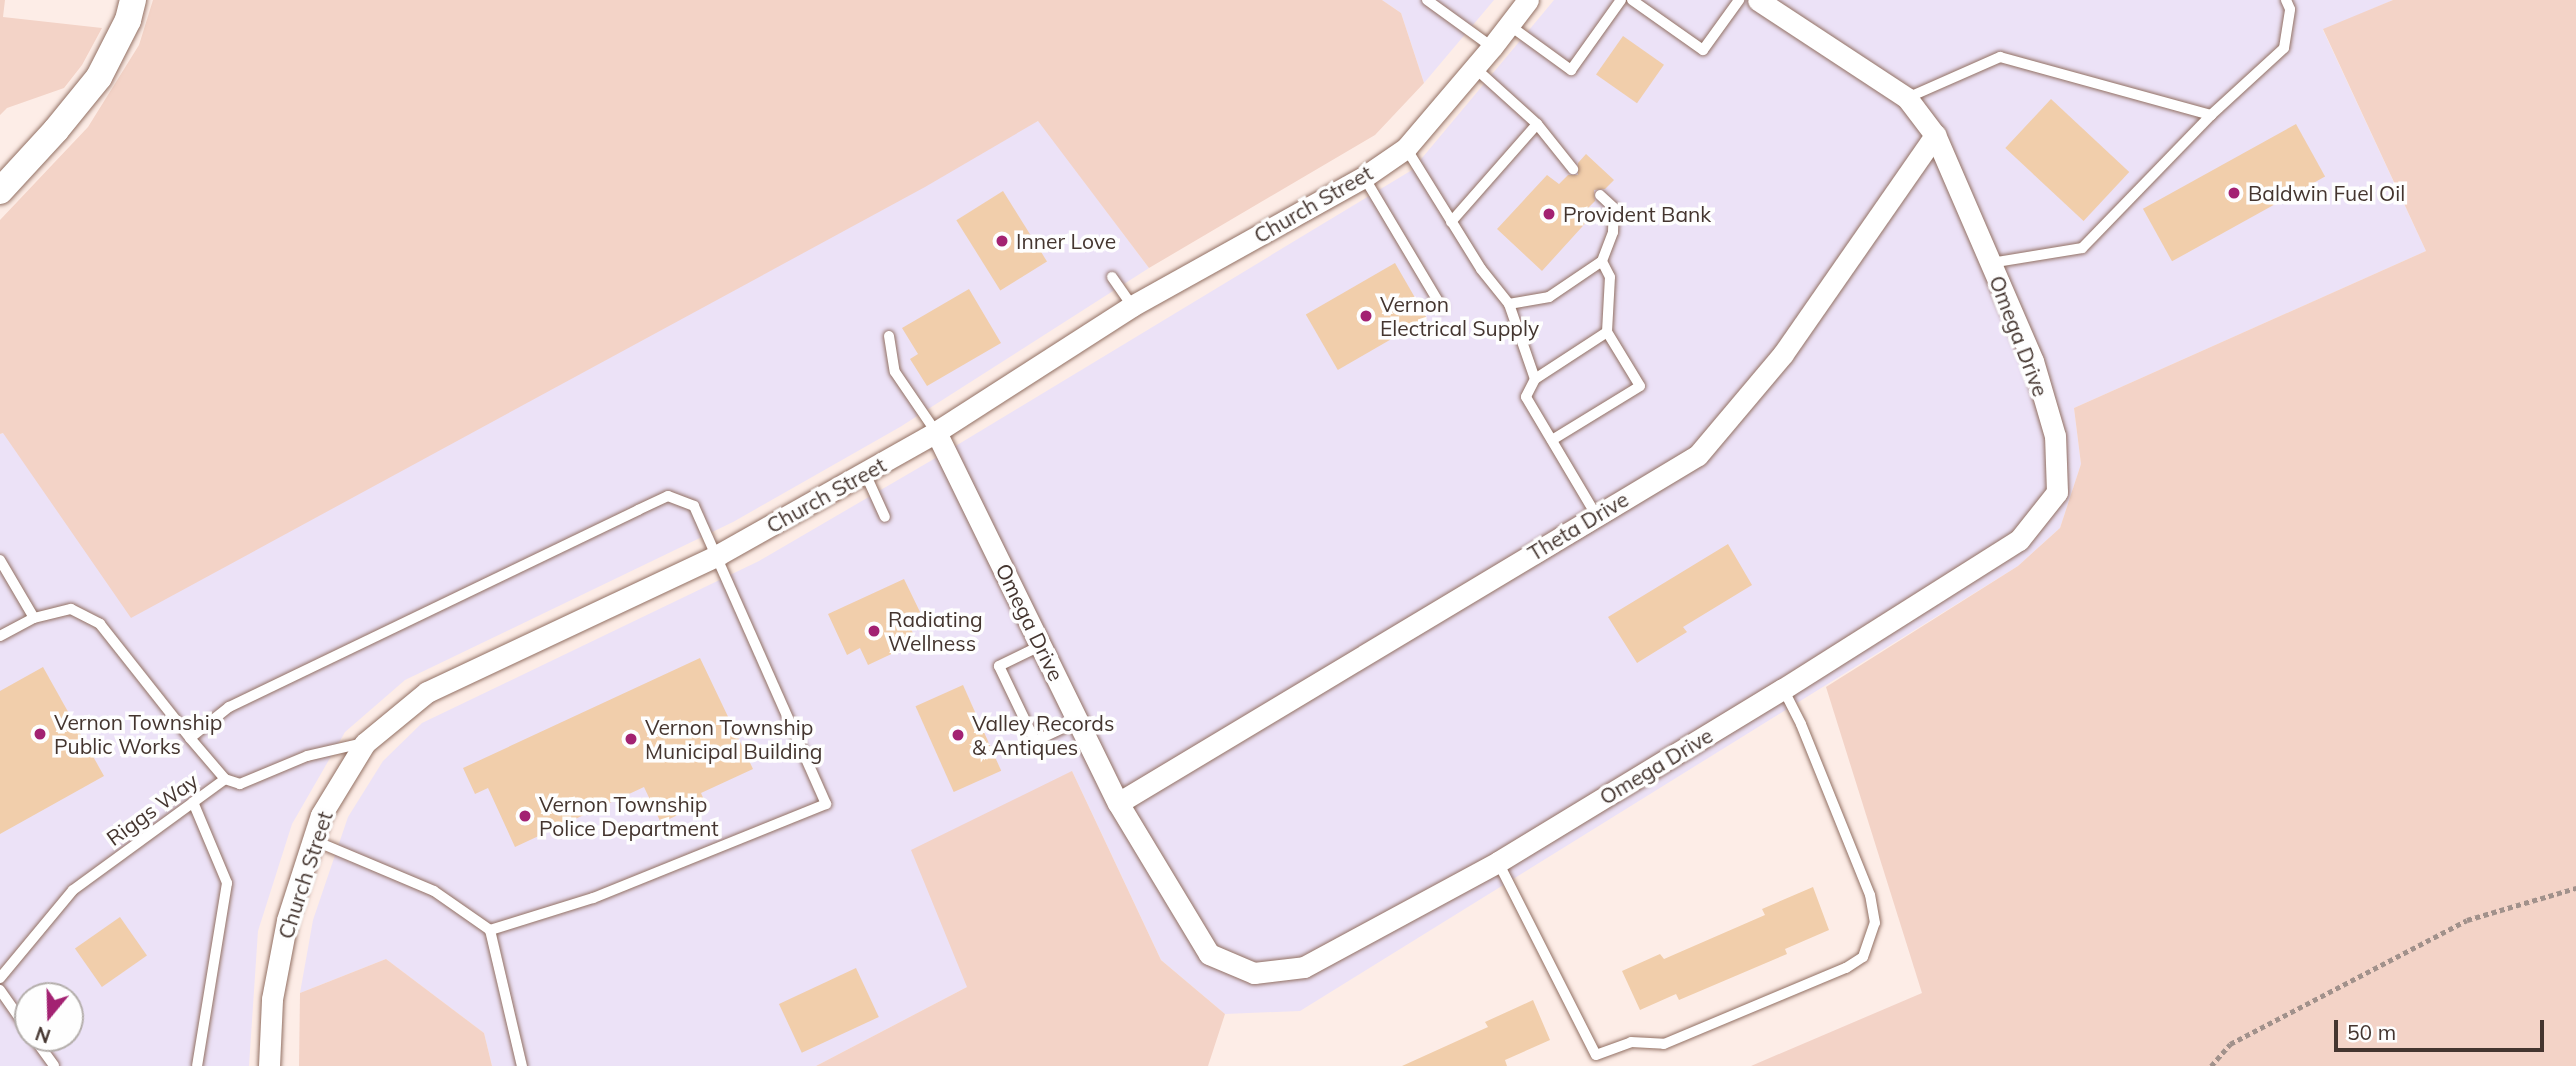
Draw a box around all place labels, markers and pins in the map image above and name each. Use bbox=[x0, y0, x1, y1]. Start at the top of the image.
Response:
place label: Baldwin Fuel Oil bbox=[2248, 180, 2405, 206]
marker: Baldwin Fuel Oil bbox=[2226, 185, 2242, 201]
place label: Provident Bank bbox=[1563, 201, 1711, 227]
marker: Provident Bank bbox=[1541, 206, 1557, 222]
place label: Inner Love bbox=[1016, 228, 1116, 254]
marker: Inner Love bbox=[994, 233, 1010, 249]
place label: Vernon Electrical Supply bbox=[1380, 291, 1539, 341]
marker: Vernon Electrical Supply bbox=[1358, 308, 1374, 324]
place label: Radiating Wellness bbox=[888, 606, 983, 656]
marker: Radiating Wellness bbox=[866, 623, 882, 639]
place label: Vernon Township Public Works bbox=[54, 709, 222, 759]
place label: Valley Records & Antiques bbox=[972, 710, 1114, 760]
place label: Vernon Township Municipal Building bbox=[645, 714, 822, 764]
marker: Vernon Township Public Works bbox=[32, 726, 48, 742]
marker: Valley Records & Antiques bbox=[950, 727, 966, 743]
marker: Vernon Township Municipal Building bbox=[623, 731, 639, 747]
place label: Vernon Township Police Department bbox=[539, 791, 719, 841]
marker: Vernon Township Police Department bbox=[517, 808, 533, 824]

